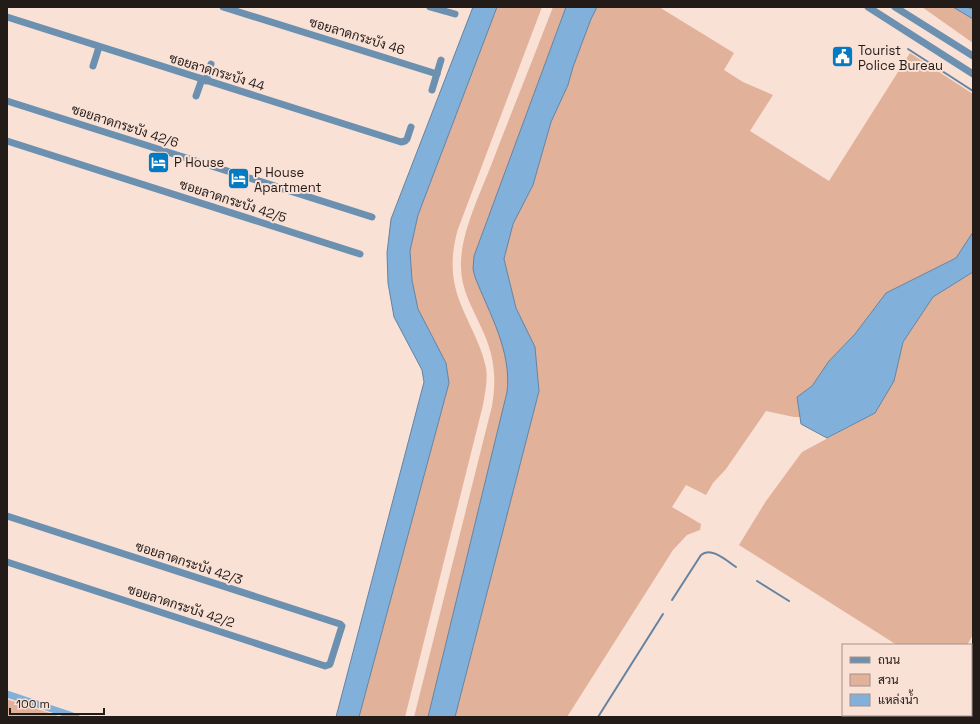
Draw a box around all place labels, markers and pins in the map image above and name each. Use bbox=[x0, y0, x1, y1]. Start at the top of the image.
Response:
place label: Tourist Police Bureau bbox=[858, 42, 943, 74]
public building icon: Tourist Police Bureau bbox=[829, 44, 855, 70]
hotel icon: P House bbox=[145, 149, 171, 175]
place label: P House bbox=[174, 154, 224, 171]
place label: P House Apartment bbox=[254, 164, 322, 196]
hotel icon: P House Apartment bbox=[226, 166, 252, 192]

